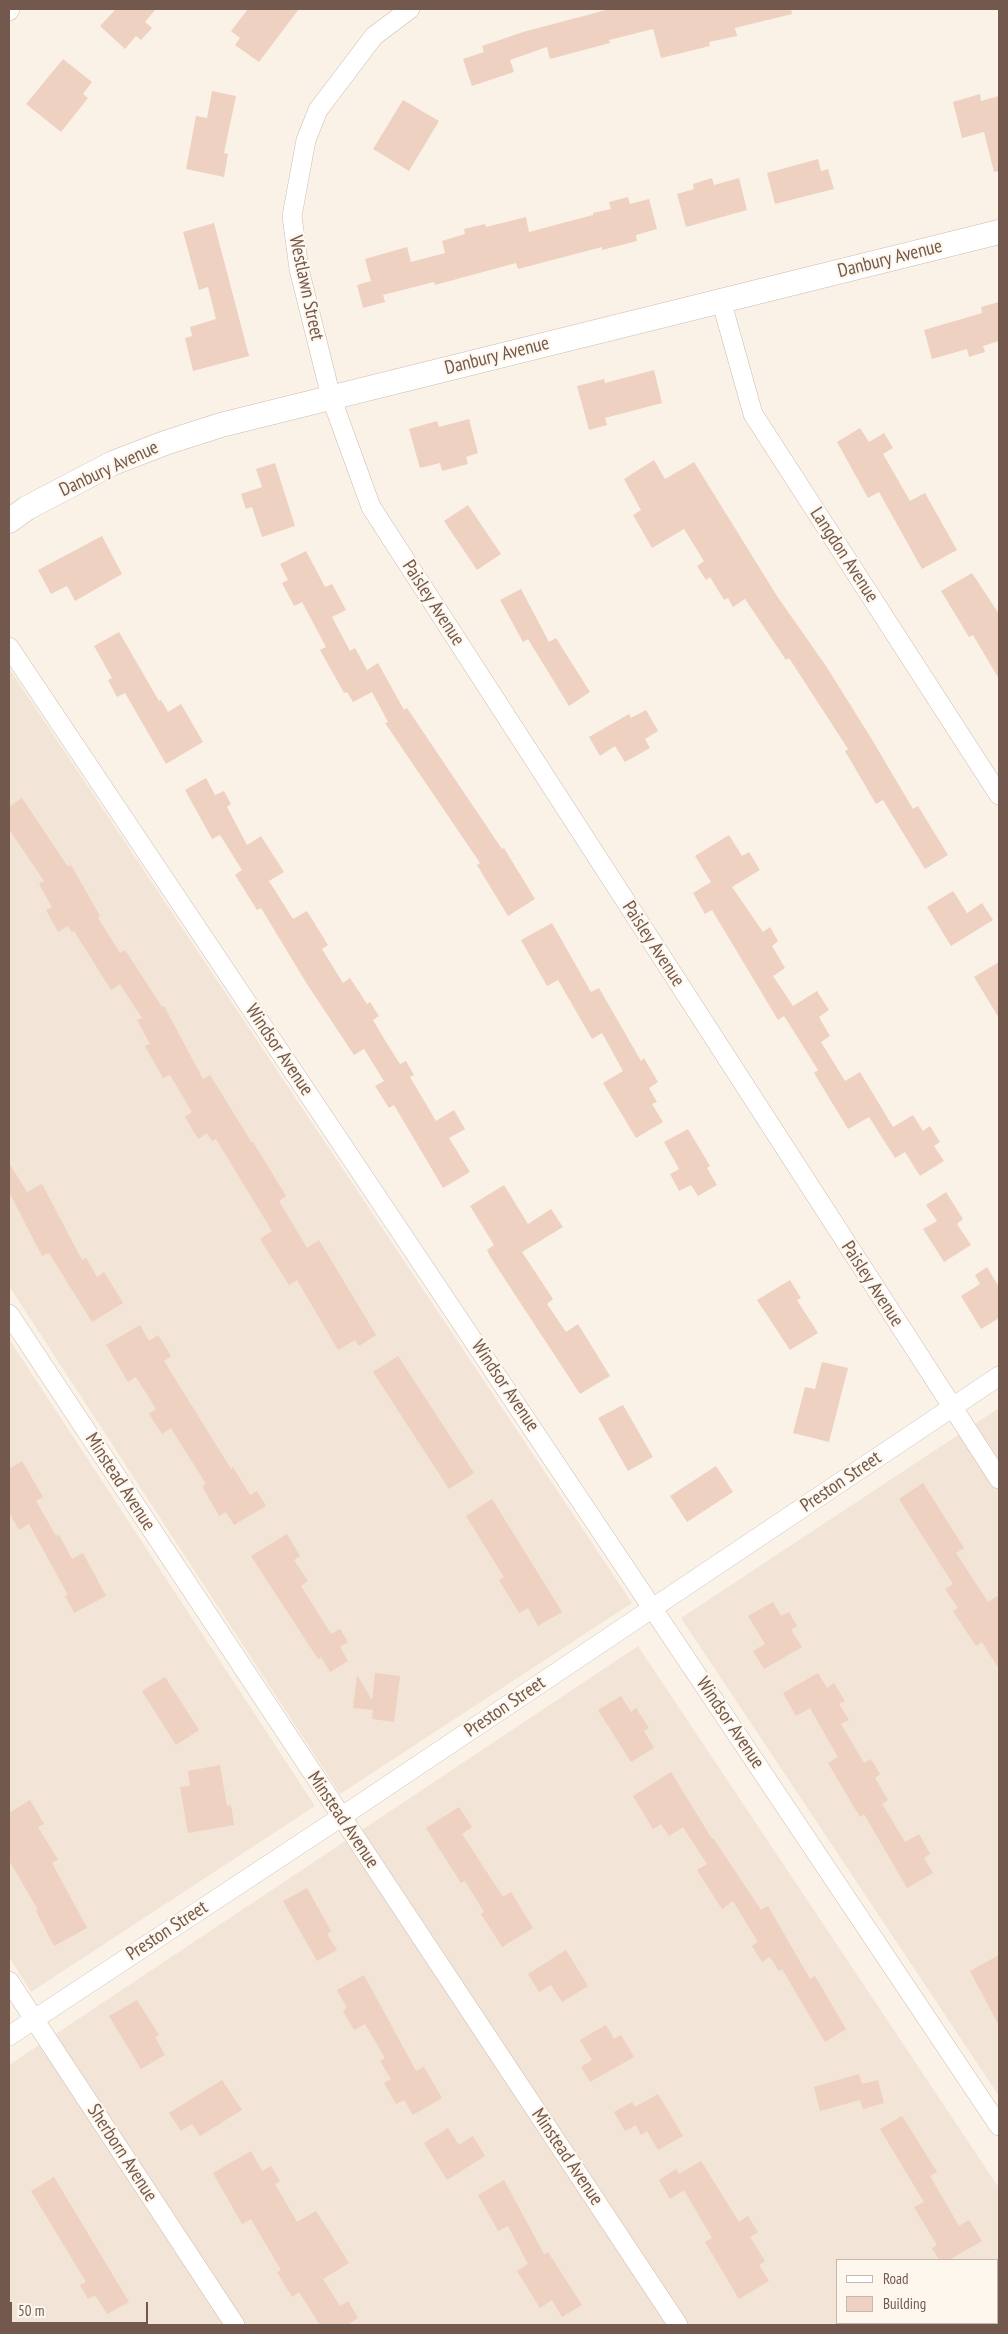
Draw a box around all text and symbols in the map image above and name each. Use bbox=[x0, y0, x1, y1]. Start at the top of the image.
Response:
street label: Westlawn Street bbox=[284, 234, 328, 342]
street label: Danbury Avenue bbox=[835, 235, 945, 283]
street label: Danbury Avenue bbox=[442, 332, 552, 380]
street label: Danbury Avenue bbox=[56, 436, 162, 502]
street label: Langdon Avenue bbox=[805, 503, 883, 607]
street label: Paisley Avenue bbox=[397, 556, 469, 650]
street label: Paisley Avenue bbox=[617, 897, 689, 991]
street label: Windsor Avenue bbox=[240, 1000, 318, 1100]
street label: Paisley Avenue bbox=[836, 1237, 908, 1331]
street label: Windsor Avenue bbox=[466, 1336, 544, 1436]
street label: Minstead Avenue bbox=[80, 1429, 160, 1535]
street label: Preston Street bbox=[796, 1447, 886, 1517]
street label: Preston Street bbox=[460, 1672, 550, 1742]
street label: Windsor Avenue bbox=[691, 1673, 769, 1773]
street label: Minstead Avenue bbox=[302, 1767, 384, 1873]
street label: Preston Street bbox=[122, 1896, 212, 1966]
street label: Sherborn Avenue bbox=[82, 2100, 162, 2206]
street label: Minstead Avenue bbox=[526, 2104, 608, 2210]
legend bbox=[836, 2259, 998, 2324]
text: Road bbox=[883, 2269, 909, 2288]
scale bar bbox=[12, 2292, 150, 2324]
text: Building bbox=[883, 2294, 926, 2313]
text: 50 m bbox=[18, 2301, 44, 2320]

